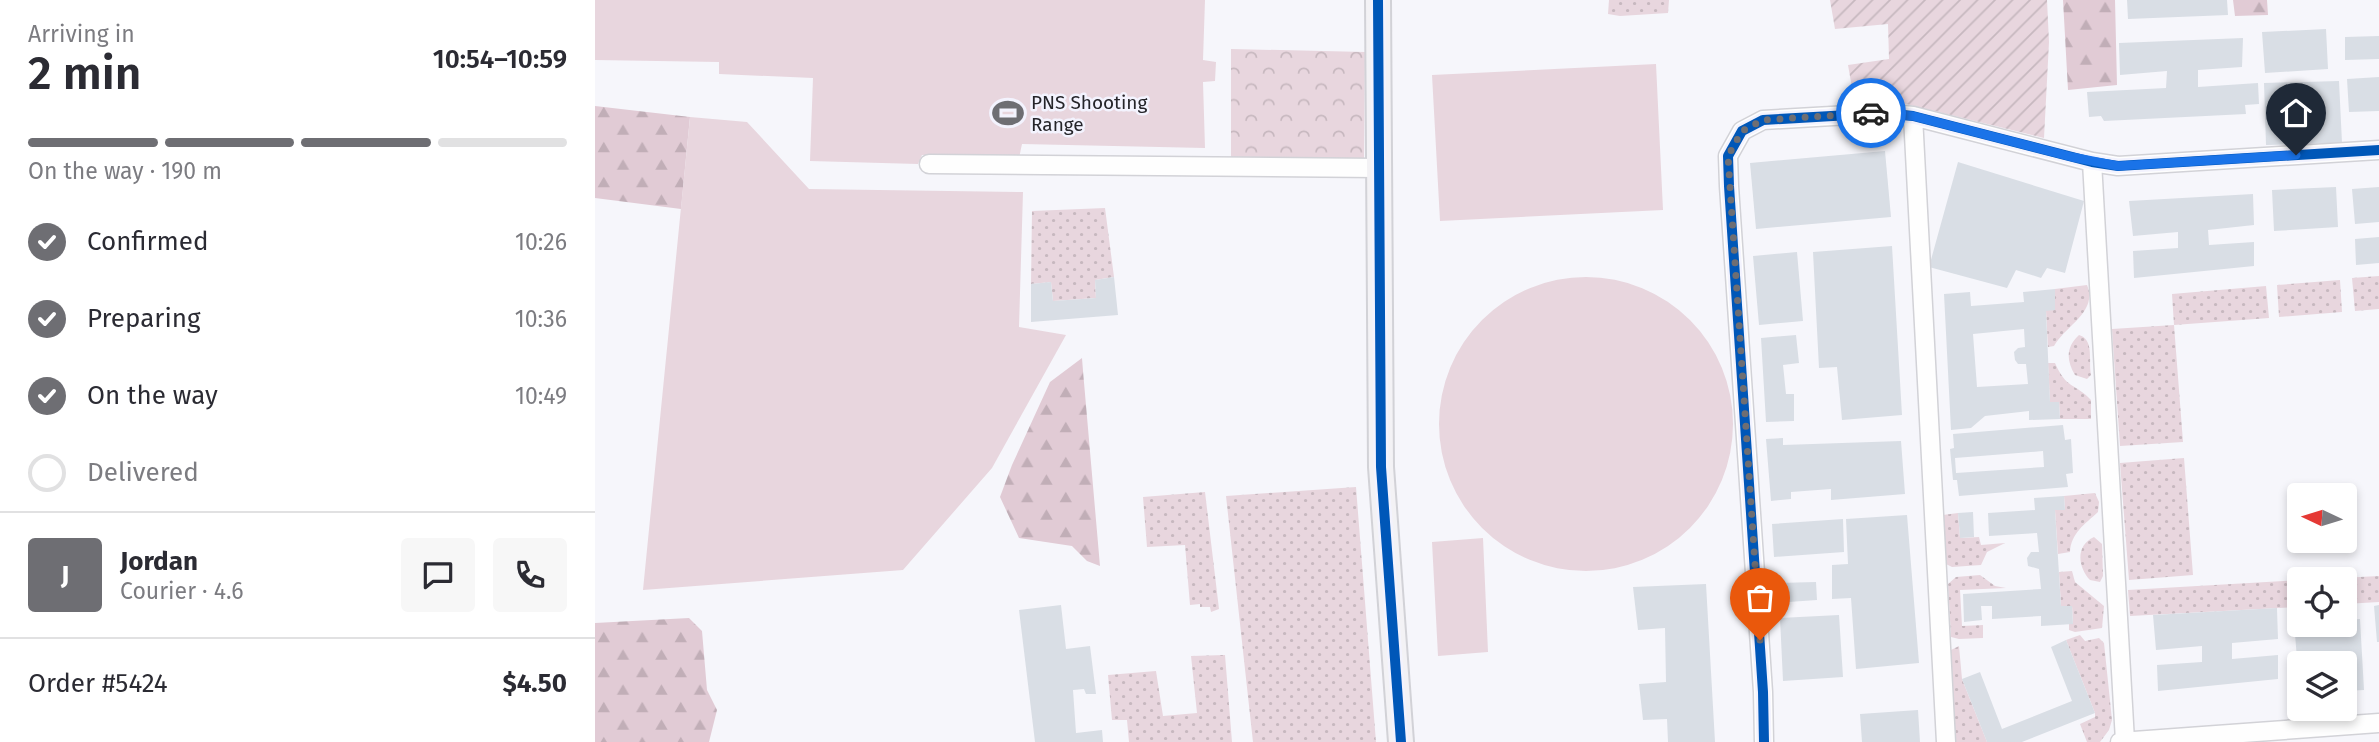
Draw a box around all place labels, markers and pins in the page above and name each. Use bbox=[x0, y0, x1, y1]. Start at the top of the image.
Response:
pin bbox=[2266, 83, 2326, 155]
place label: PNS Shooting Range bbox=[1031, 91, 1147, 136]
sports icon: PNS Shooting Range bbox=[991, 96, 1025, 130]
pin bbox=[1730, 568, 1790, 640]

